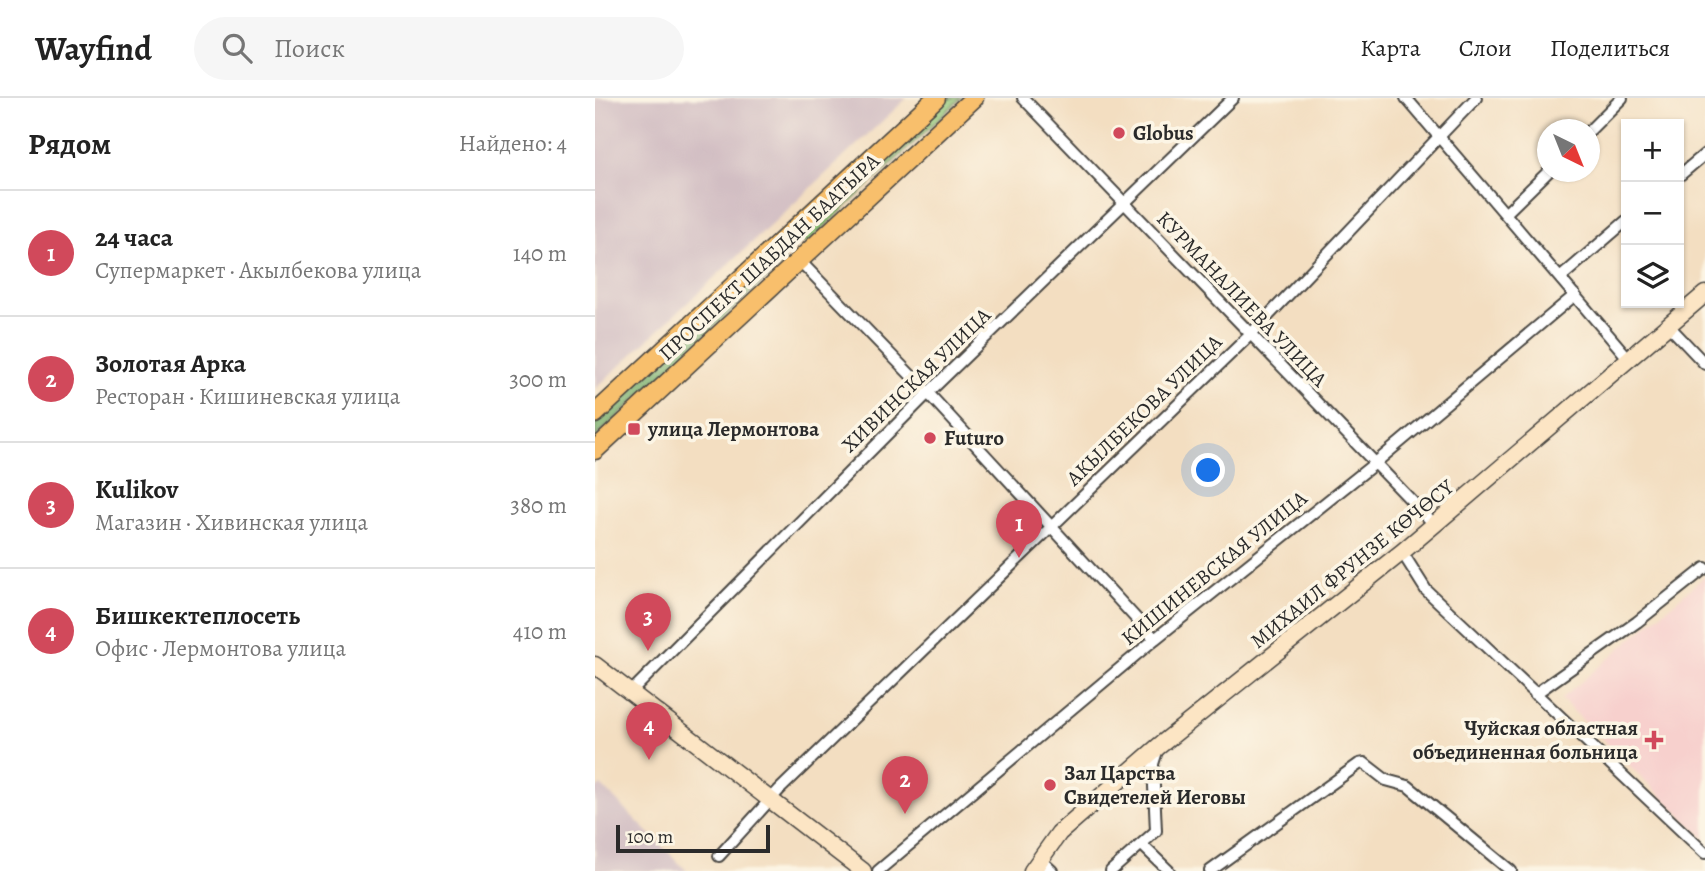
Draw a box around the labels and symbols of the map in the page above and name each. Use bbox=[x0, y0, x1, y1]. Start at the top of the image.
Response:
place label: Globus bbox=[1133, 119, 1194, 147]
north arrow bbox=[1537, 119, 1600, 182]
marker: Globus bbox=[1111, 125, 1127, 141]
street label: ПРОСПЕКТ ШАБДАН БААТЫРА bbox=[653, 147, 886, 367]
street label: КУРМАНАЛИЕВА УЛИЦА bbox=[1151, 205, 1334, 394]
street label: ХИВИНСКАЯ УЛИЦА bbox=[835, 301, 997, 459]
street label: АКЫЛБЕКОВА УЛИЦА bbox=[1059, 328, 1229, 492]
place label: улица Лермонтова bbox=[647, 415, 819, 443]
marker: улица Лермонтова bbox=[626, 421, 642, 437]
place label: Futuro bbox=[944, 424, 1004, 452]
marker: Futuro bbox=[922, 430, 938, 446]
your location bbox=[1191, 453, 1225, 487]
street label: МИХАИЛ ФРУНЗЕ КӨЧӨСҮ bbox=[1244, 473, 1460, 655]
street label: КИШИНЕВСКАЯ УЛИЦА bbox=[1115, 484, 1313, 652]
pin: 1 bbox=[996, 500, 1042, 558]
pin: 3 bbox=[625, 593, 671, 651]
pin: 4 bbox=[626, 702, 672, 760]
place label: Чуйская областная объединенная больница bbox=[1413, 714, 1638, 766]
marker: Чуйская областная объединенная больница bbox=[1644, 730, 1664, 750]
pin: 2 bbox=[882, 756, 928, 814]
place label: Зал Царства Свидетелей Иеговы bbox=[1064, 759, 1246, 811]
marker: Зал Царства Свидетелей Иеговы bbox=[1042, 777, 1058, 793]
scale bar bbox=[616, 822, 770, 854]

